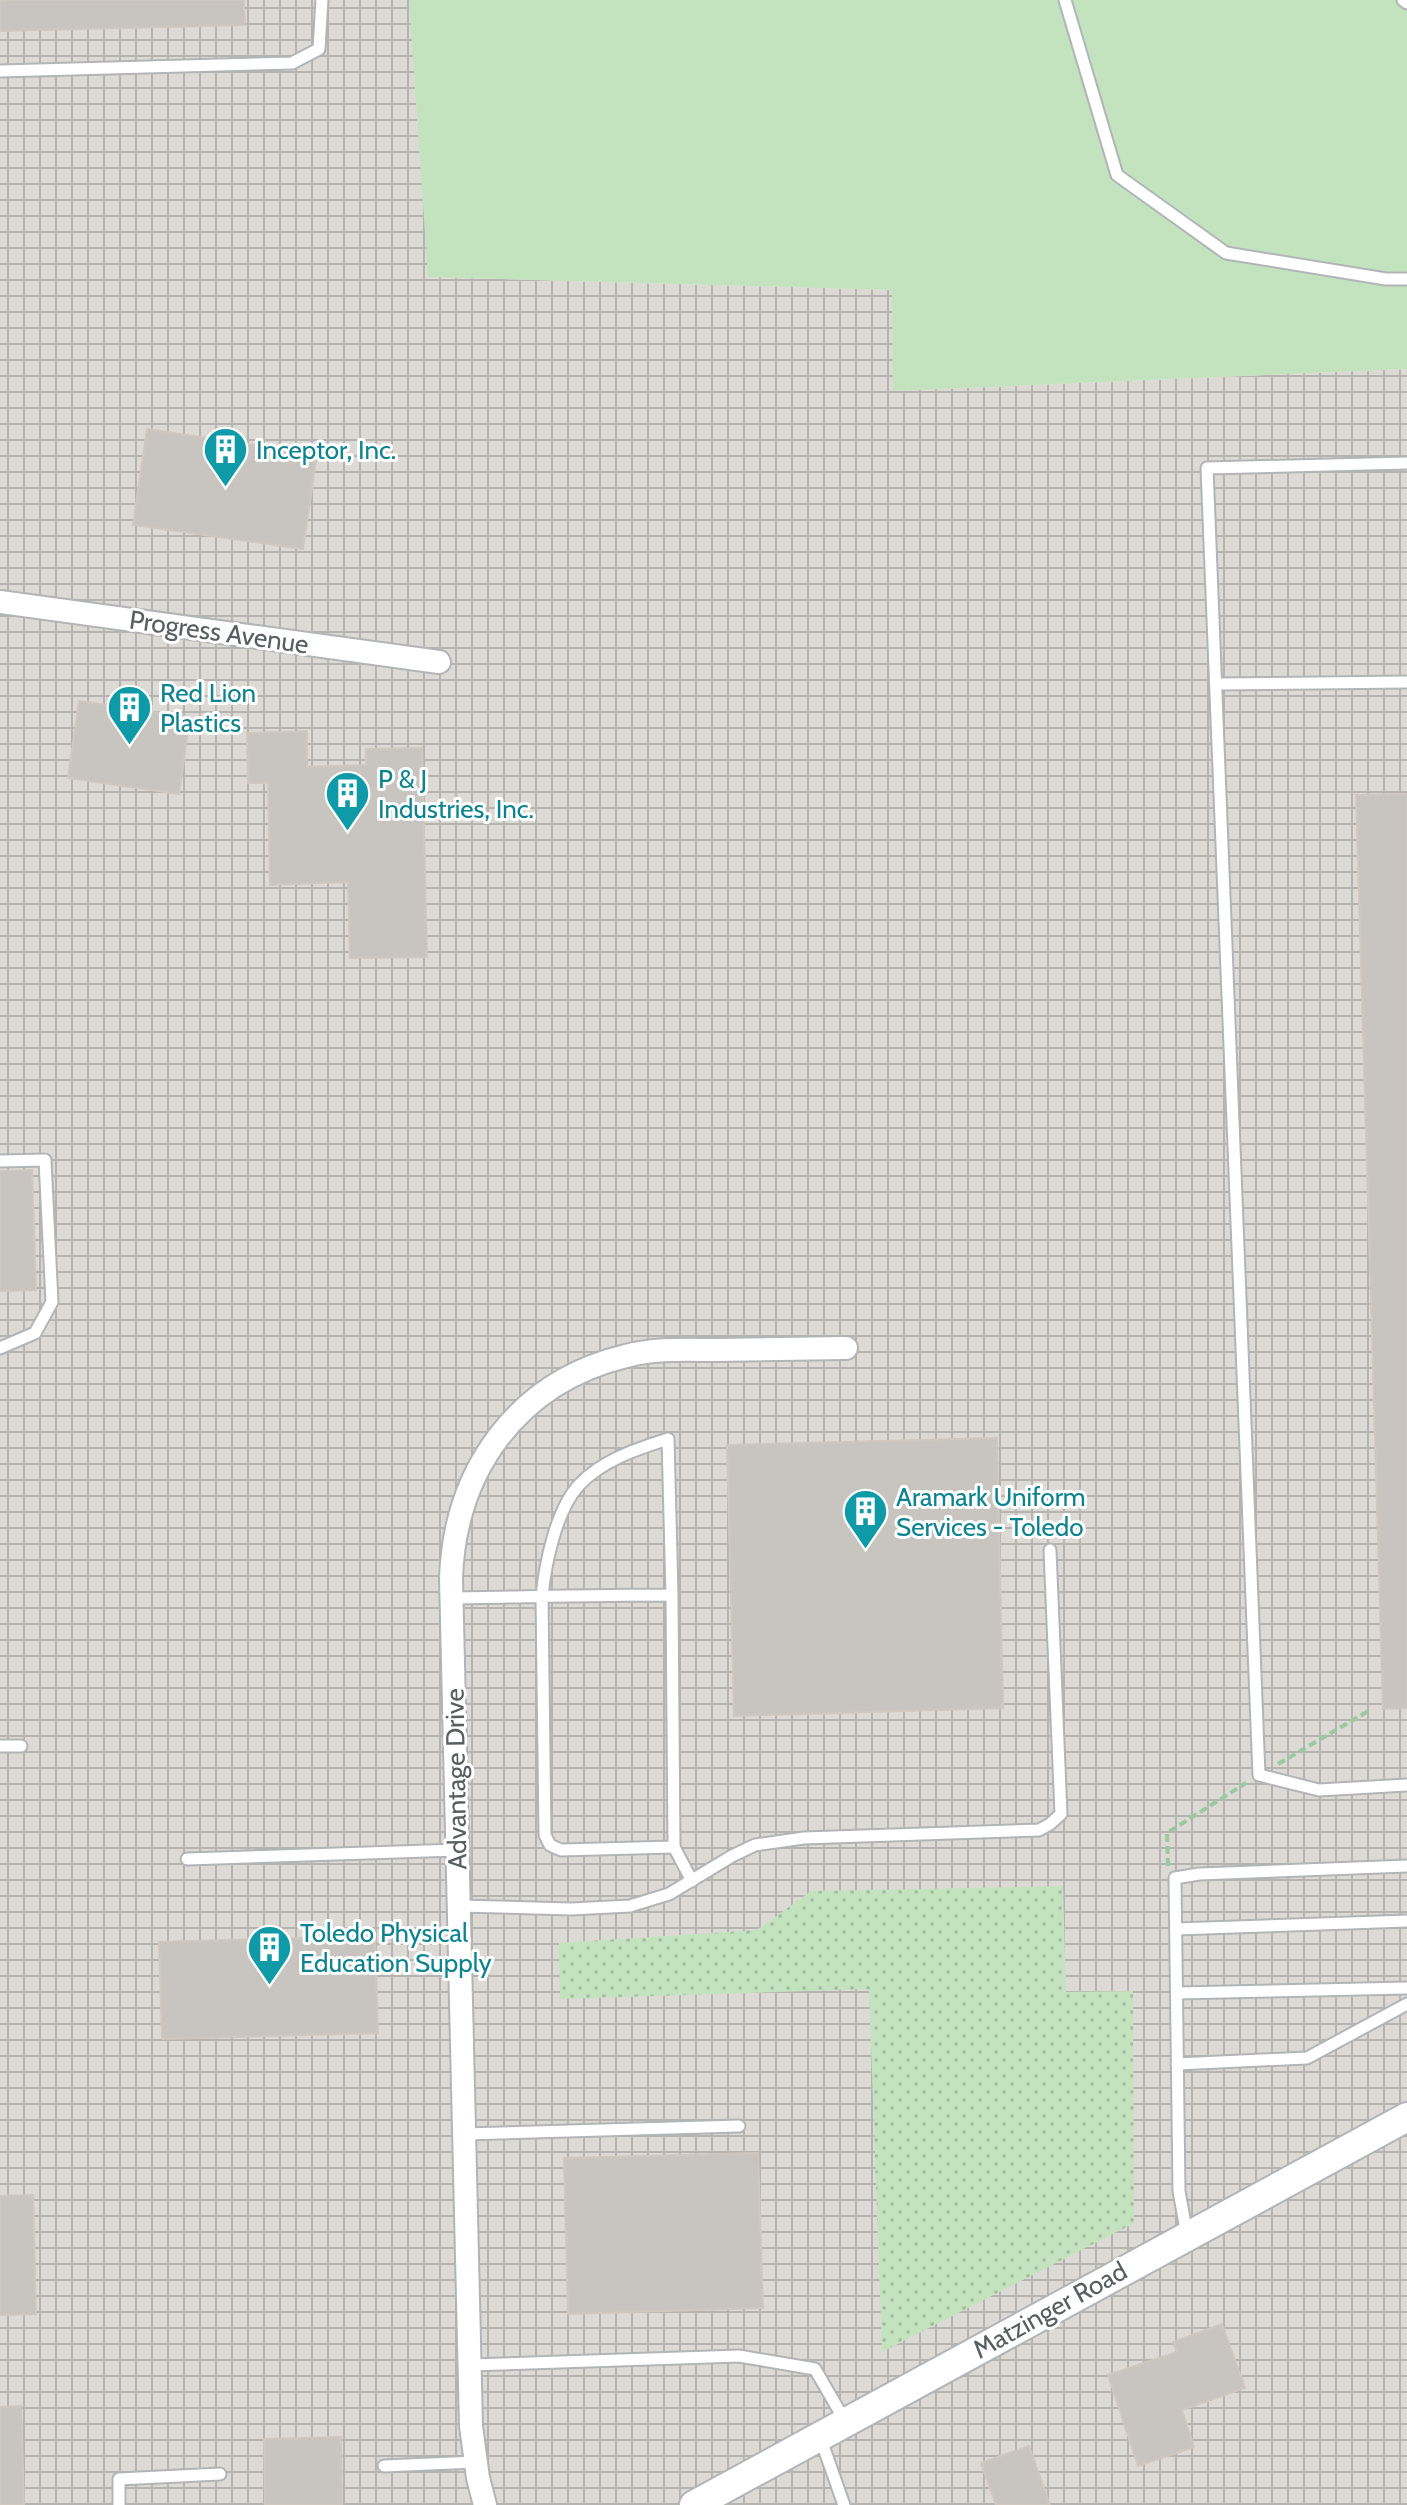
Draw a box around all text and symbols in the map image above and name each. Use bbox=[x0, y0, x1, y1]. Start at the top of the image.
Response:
building icon: Inceptor, Inc. bbox=[201, 426, 249, 489]
place label: Inceptor, Inc. bbox=[256, 434, 396, 466]
street label: Progress Avenue bbox=[127, 604, 311, 660]
place label: Red Lion Plastics bbox=[160, 677, 256, 739]
building icon: Red Lion Plastics bbox=[105, 684, 153, 747]
place label: P & J Industries, Inc. bbox=[378, 763, 534, 825]
building icon: P & J Industries, Inc. bbox=[323, 770, 371, 833]
place label: Aramark Uniform Services - Toledo bbox=[896, 1481, 1086, 1543]
building icon: Aramark Uniform Services - Toledo bbox=[841, 1488, 889, 1551]
street label: Advantage Drive bbox=[438, 1688, 474, 1870]
place label: Toledo Physical Education Supply bbox=[300, 1917, 492, 1979]
building icon: Toledo Physical Education Supply bbox=[245, 1924, 293, 1987]
street label: Matzinger Road bbox=[967, 2255, 1133, 2365]

